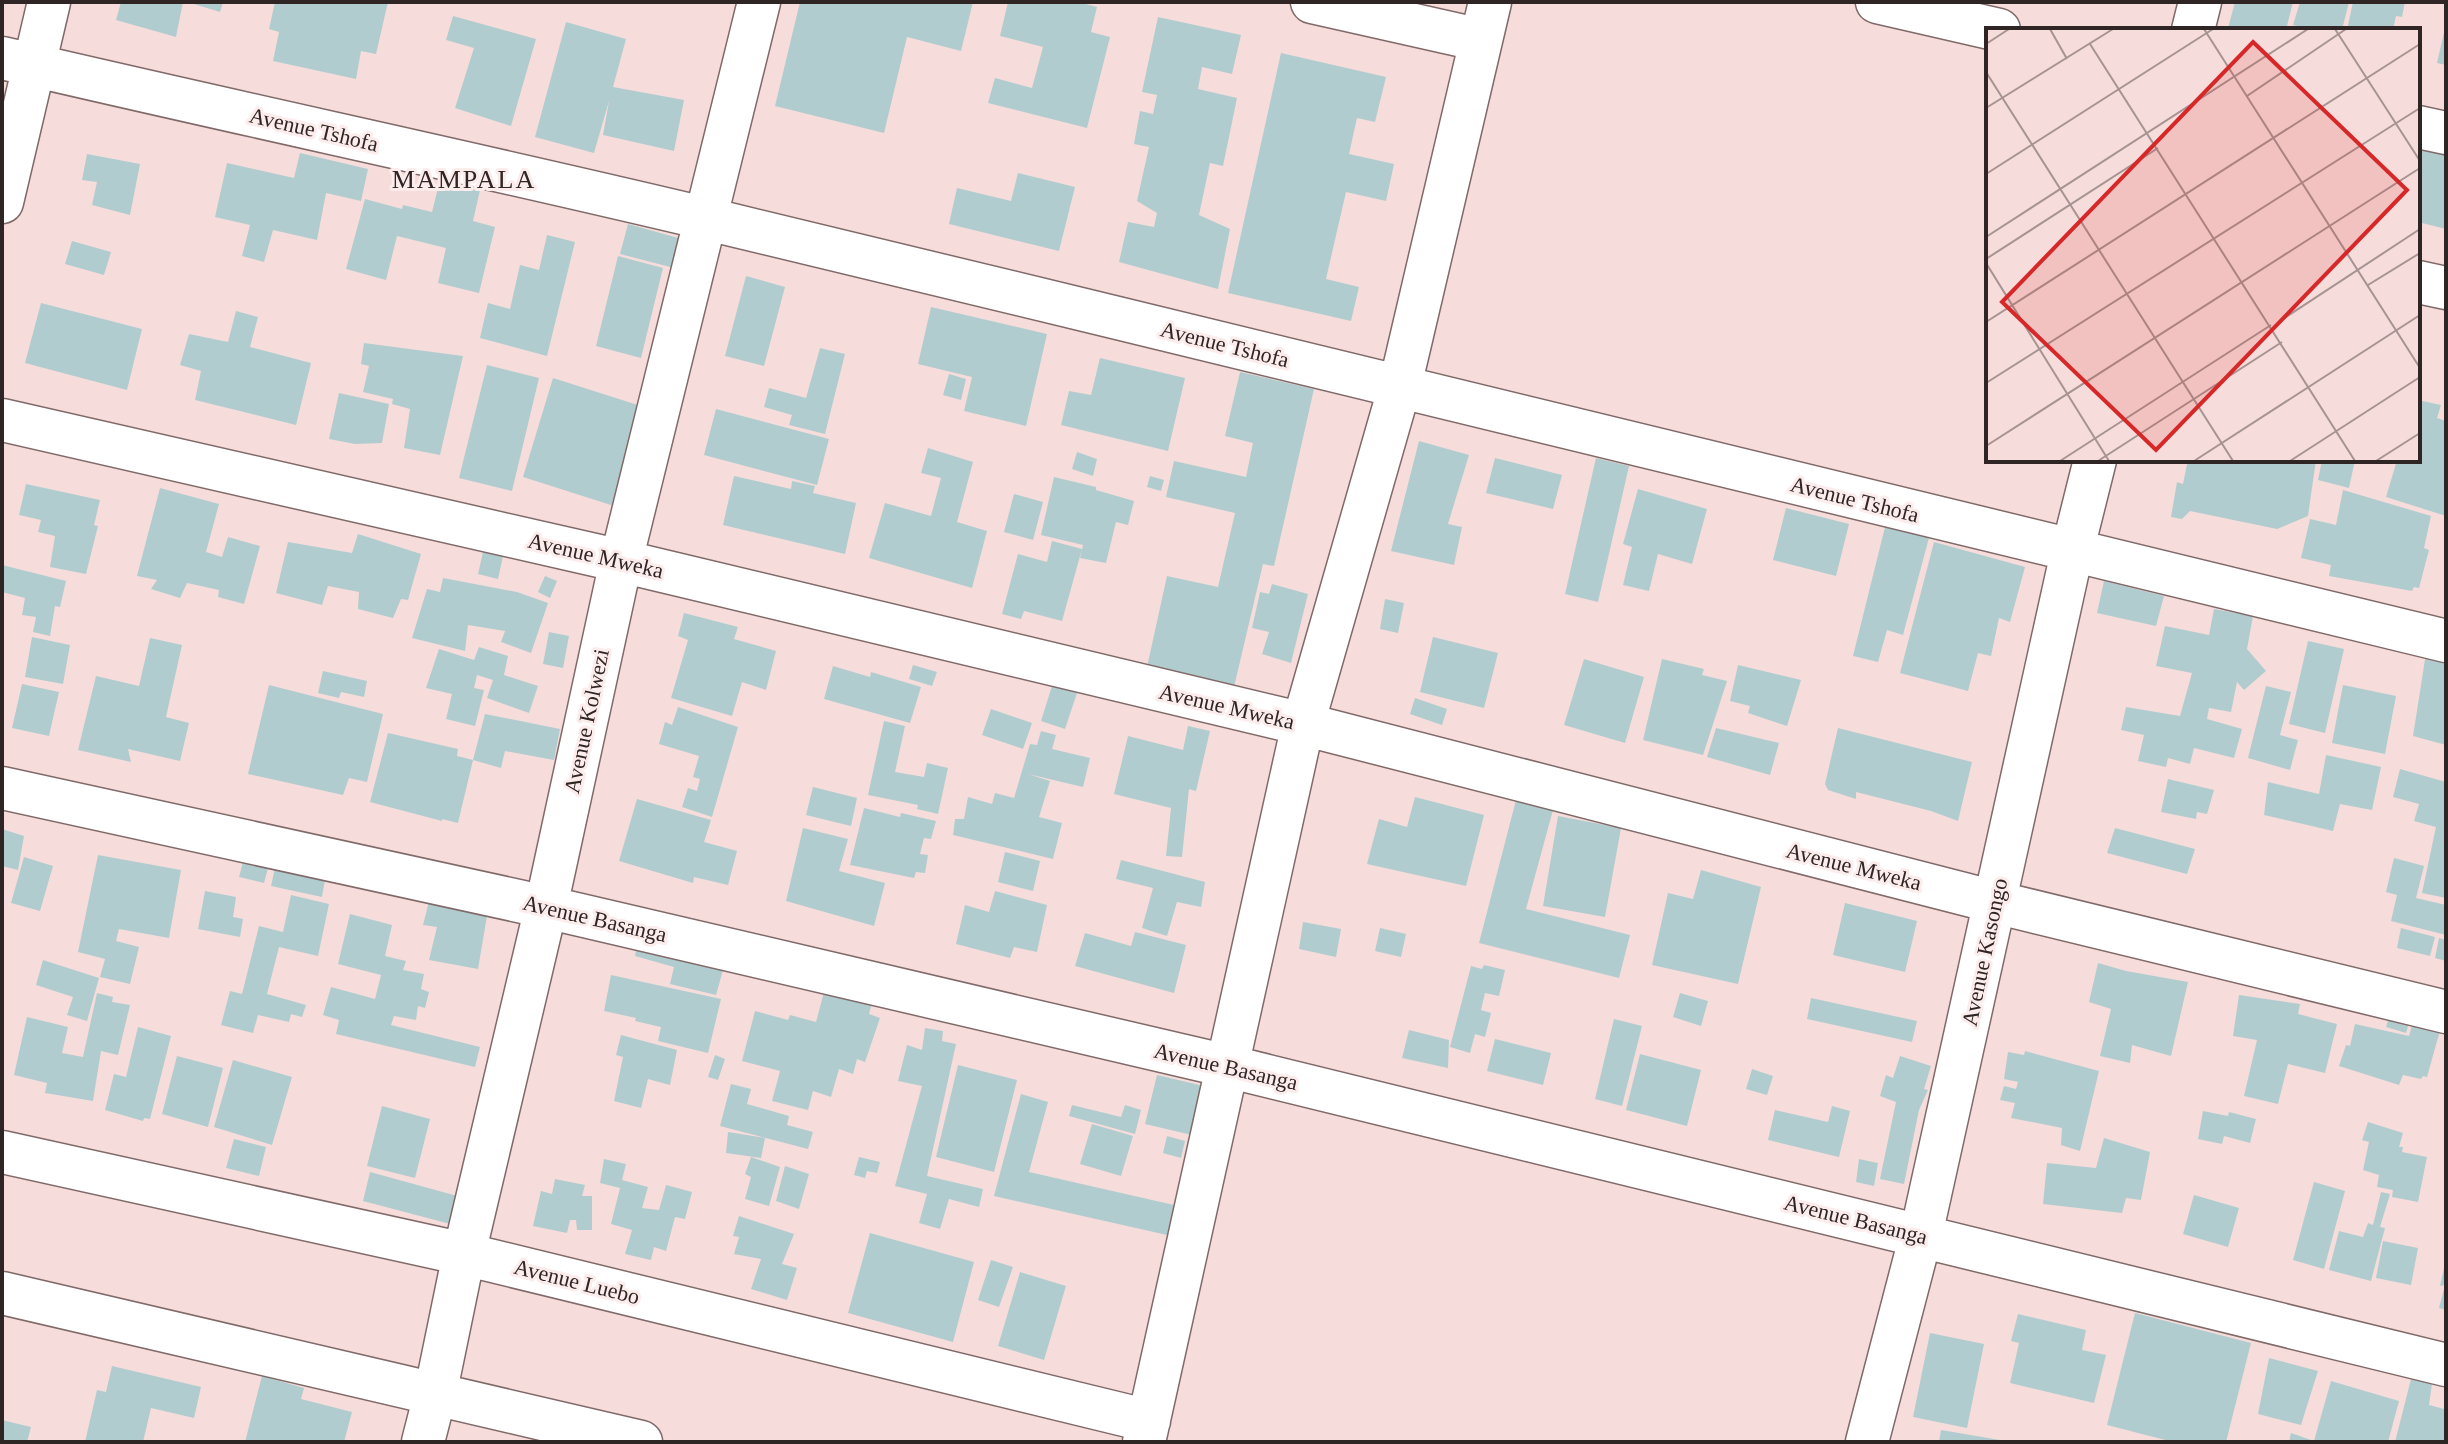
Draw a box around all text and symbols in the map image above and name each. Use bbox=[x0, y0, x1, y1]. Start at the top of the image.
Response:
inset map bbox=[1986, 28, 2420, 462]
street label: Avenue Tshofa bbox=[247, 103, 381, 157]
district label: MAMPALA bbox=[392, 165, 536, 194]
street label: Avenue Tshofa bbox=[1158, 316, 1292, 373]
street label: Avenue Tshofa bbox=[1788, 471, 1922, 528]
street label: Avenue Mweka bbox=[526, 528, 666, 583]
street label: Avenue Kolwezi bbox=[559, 647, 614, 796]
street label: Avenue Mweka bbox=[1157, 679, 1297, 734]
street label: Avenue Mweka bbox=[1784, 838, 1924, 895]
street label: Avenue Kasongo bbox=[1957, 876, 2012, 1028]
street label: Avenue Basanga bbox=[521, 890, 669, 947]
street label: Avenue Basanga bbox=[1152, 1038, 1300, 1095]
street label: Avenue Basanga bbox=[1782, 1190, 1930, 1249]
street label: Avenue Luebo bbox=[512, 1254, 642, 1309]

